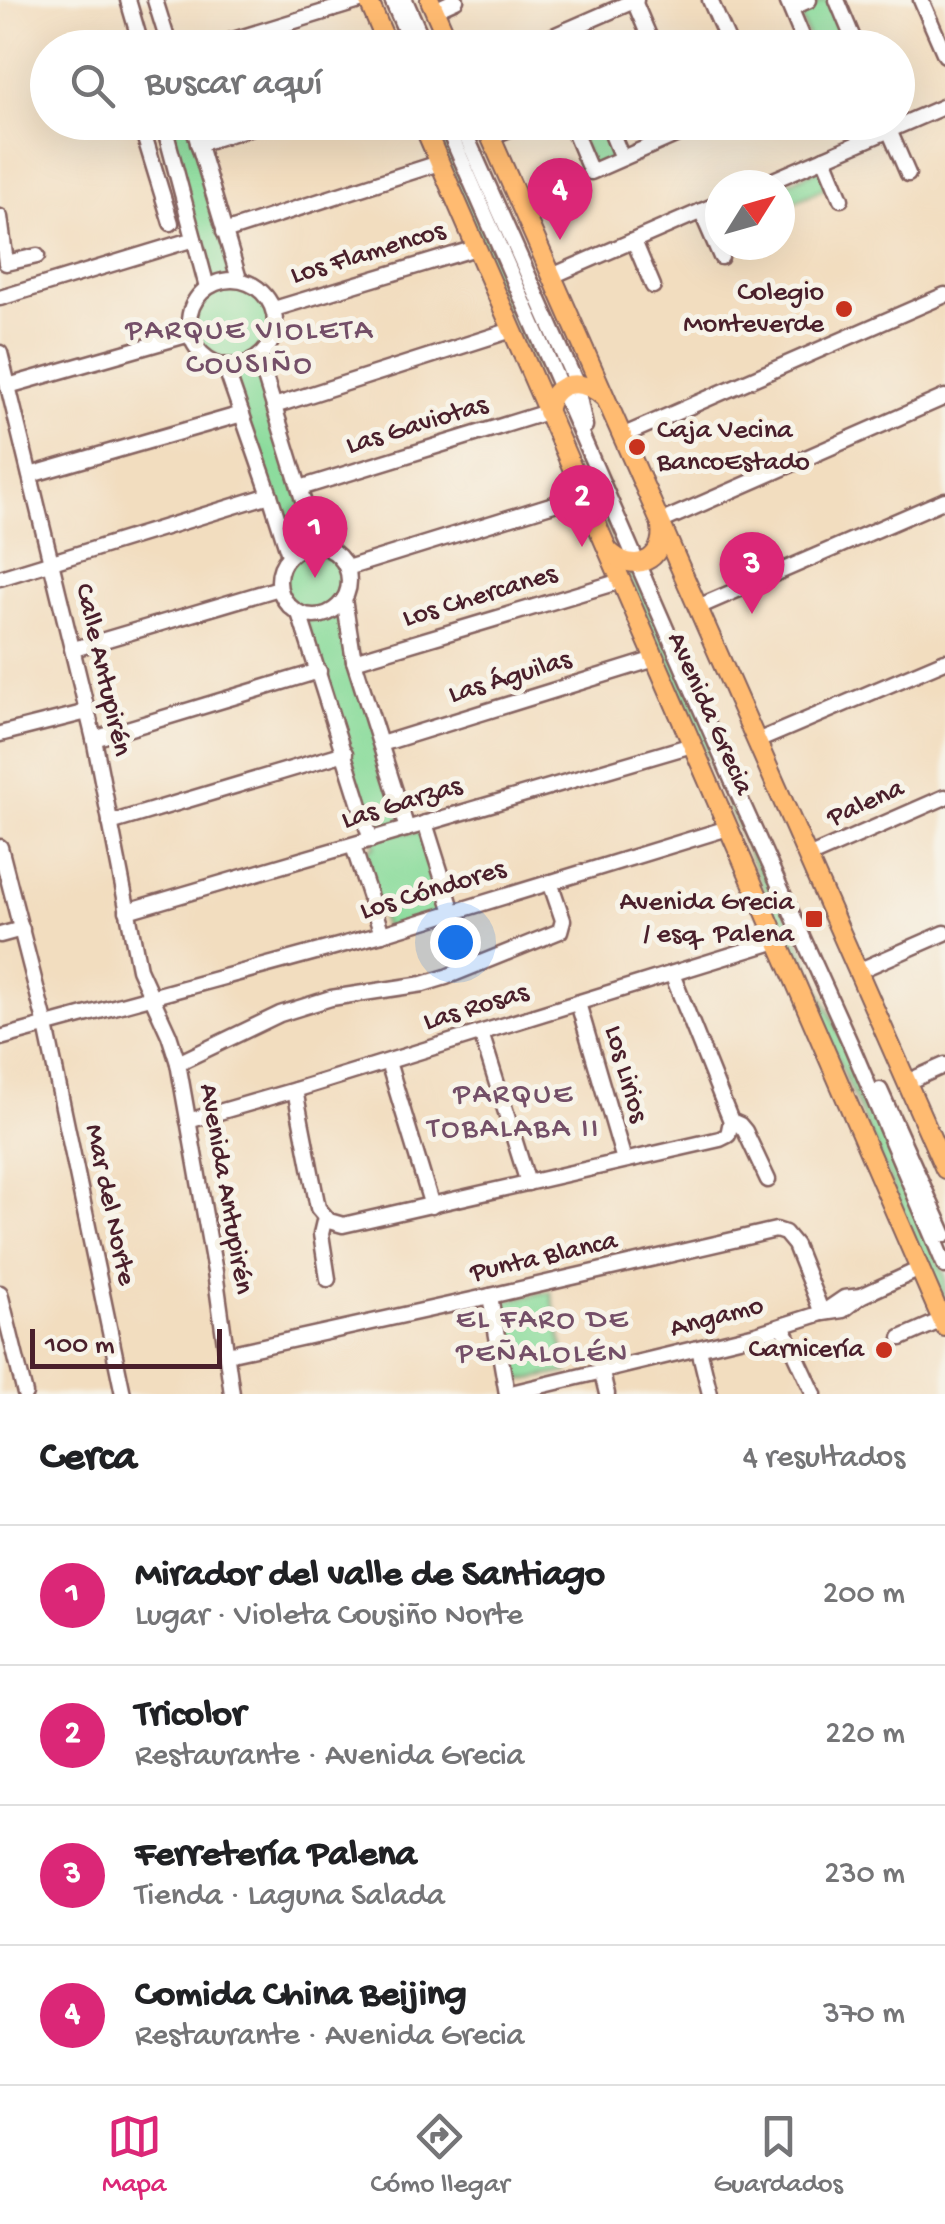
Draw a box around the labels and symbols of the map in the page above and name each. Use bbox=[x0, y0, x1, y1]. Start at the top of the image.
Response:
pin: 4 bbox=[528, 158, 592, 240]
north arrow bbox=[705, 170, 795, 260]
street label: Los Flamencos bbox=[287, 215, 450, 293]
place label: Colegio Monteverde bbox=[683, 277, 825, 342]
marker: Colegio Monteverde bbox=[833, 298, 855, 320]
district label: PARQUE VIOLETA COUSIÑO bbox=[124, 315, 375, 384]
street label: Las Gaviotas bbox=[342, 389, 492, 463]
place label: Caja Vecina BancoEstado bbox=[656, 415, 810, 480]
marker: Caja Vecina BancoEstado bbox=[626, 436, 648, 458]
pin: 2 bbox=[550, 464, 614, 547]
pin: 1 bbox=[282, 496, 348, 578]
pin: 3 bbox=[720, 532, 784, 614]
street label: Los Chercanes bbox=[399, 558, 562, 636]
street label: Calle Antupirén bbox=[66, 581, 138, 760]
street label: Avenida Grecia bbox=[658, 628, 760, 802]
street label: Las Águilas bbox=[445, 644, 576, 712]
street label: Las Garzas bbox=[338, 770, 467, 838]
street label: Palena bbox=[822, 772, 911, 836]
street label: Los Cóndores bbox=[356, 853, 510, 929]
place label: Avenida Grecia / esq. Palena bbox=[620, 887, 795, 952]
marker: Avenida Grecia / esq. Palena bbox=[803, 908, 825, 930]
your location bbox=[430, 917, 481, 968]
street label: Las Rosas bbox=[419, 976, 533, 1040]
street label: Los Lirios bbox=[596, 1022, 655, 1127]
district label: PARQUE TOBALABA II bbox=[425, 1079, 601, 1148]
street label: Avenida Antupirén bbox=[190, 1081, 260, 1298]
street label: Mar del Norte bbox=[76, 1121, 142, 1289]
street label: Punta Blanca bbox=[466, 1225, 622, 1291]
street label: Angamo bbox=[667, 1290, 767, 1346]
district label: EL FARO DE PEÑALOLÉN bbox=[455, 1304, 630, 1373]
scale bar bbox=[30, 1324, 222, 1368]
place label: Carnicería bbox=[749, 1334, 865, 1367]
marker: Carnicería bbox=[873, 1339, 895, 1361]

